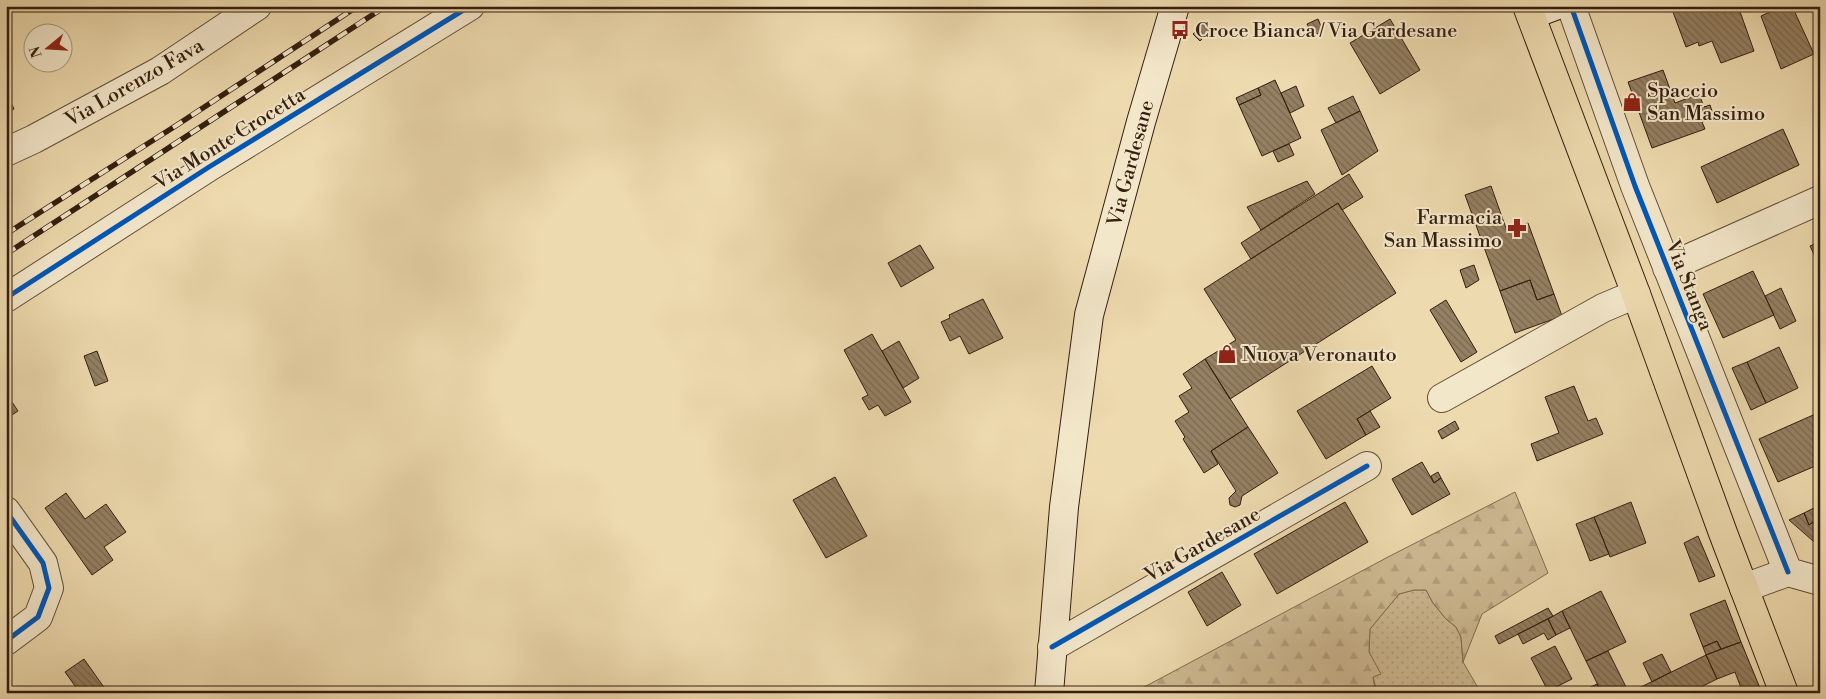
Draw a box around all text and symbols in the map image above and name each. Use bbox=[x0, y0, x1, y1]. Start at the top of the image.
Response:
bus stop icon: Croce Bianca / Via Gardesane bbox=[1169, 19, 1191, 41]
place label: Croce Bianca / Via Gardesane bbox=[1195, 19, 1457, 44]
north arrow bbox=[22, 22, 72, 72]
street label: Via Lorenzo Fava bbox=[60, 33, 209, 134]
text: N bbox=[26, 44, 47, 60]
place label: Spaccio San Massimo bbox=[1647, 79, 1765, 127]
street label: Via Monte Crocetta bbox=[148, 82, 311, 197]
shop icon: Spaccio San Massimo bbox=[1621, 91, 1643, 113]
street label: Via Gardesane bbox=[1102, 98, 1160, 230]
place label: Farmacia San Massimo bbox=[1384, 206, 1503, 254]
pharmacy icon: Farmacia San Massimo bbox=[1506, 217, 1528, 239]
street label: Via Stanga bbox=[1659, 236, 1718, 335]
shop icon: Nuova Veronauto bbox=[1216, 343, 1238, 365]
place label: Nuova Veronauto bbox=[1242, 343, 1397, 368]
street label: Via Gardesane bbox=[1139, 502, 1265, 589]

